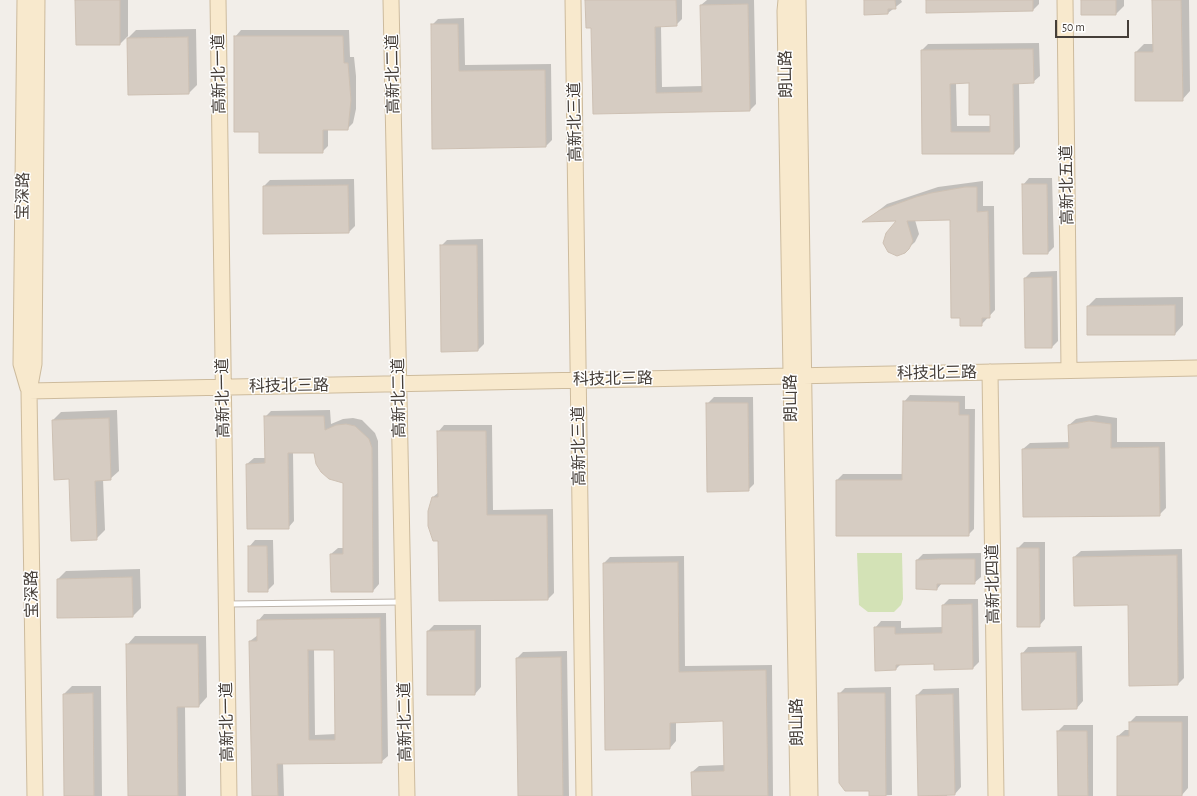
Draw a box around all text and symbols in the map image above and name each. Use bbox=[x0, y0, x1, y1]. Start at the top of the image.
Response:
scale bar bbox=[1057, 12, 1131, 38]
text: 50 m bbox=[1062, 21, 1085, 33]
street label: 高新北一道 bbox=[209, 34, 229, 114]
street label: 高新北二道 bbox=[383, 34, 403, 114]
street label: 朗山路 bbox=[776, 50, 796, 98]
street label: 高新北三道 bbox=[565, 82, 585, 162]
street label: 高新北五道 bbox=[1057, 145, 1077, 225]
street label: 宝深路 bbox=[13, 172, 33, 220]
street label: 高新北一道 bbox=[213, 358, 233, 438]
street label: 高新北二道 bbox=[389, 358, 409, 438]
street label: 科技北三路 bbox=[897, 363, 977, 383]
street label: 科技北三路 bbox=[573, 369, 653, 389]
street label: 朗山路 bbox=[781, 374, 801, 422]
street label: 科技北三路 bbox=[249, 376, 329, 396]
street label: 高新北三道 bbox=[569, 406, 589, 486]
street label: 高新北四道 bbox=[983, 544, 1003, 624]
street label: 宝深路 bbox=[22, 570, 42, 618]
street label: 高新北一道 bbox=[217, 682, 237, 762]
street label: 高新北二道 bbox=[395, 682, 415, 762]
street label: 朗山路 bbox=[787, 698, 807, 746]

